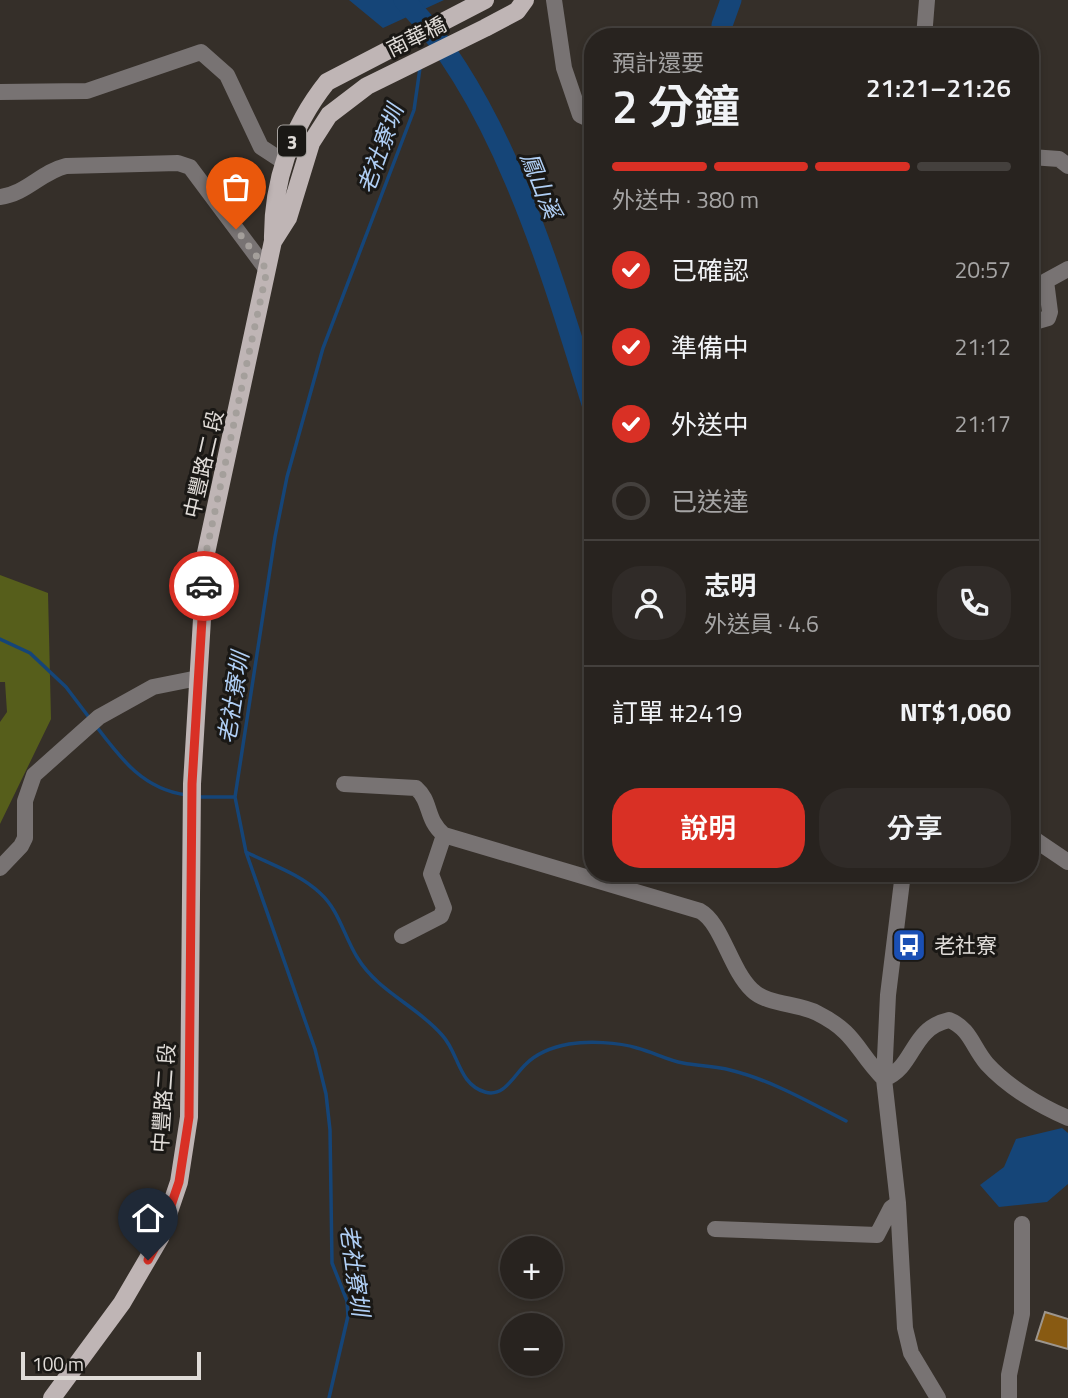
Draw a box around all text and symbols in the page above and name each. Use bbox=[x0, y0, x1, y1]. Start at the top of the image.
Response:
street label: 南華橋 bbox=[381, 8, 451, 64]
text: 預計還要 bbox=[612, 45, 704, 80]
text: 21:21–21:26 bbox=[866, 68, 1011, 107]
text: 2 分鐘 bbox=[612, 71, 740, 141]
water label: 老社寮圳 bbox=[348, 97, 413, 198]
road number: 3 bbox=[278, 125, 306, 156]
water label: 鳳山溪 bbox=[512, 146, 571, 226]
pin bbox=[206, 157, 266, 229]
icon: bag bbox=[217, 168, 255, 206]
text: 外送中 · 380 m bbox=[612, 182, 759, 217]
icon: check bbox=[612, 251, 650, 289]
text: 已確認 bbox=[671, 251, 749, 290]
text: 20:57 bbox=[954, 252, 1011, 287]
icon: check bbox=[612, 328, 650, 366]
text: 準備中 bbox=[671, 328, 749, 367]
text: 21:12 bbox=[954, 329, 1011, 364]
icon: check bbox=[612, 405, 650, 443]
text: 外送中 bbox=[671, 405, 749, 444]
text: 21:17 bbox=[954, 406, 1011, 441]
street label: 中豐路二 段 bbox=[175, 407, 231, 521]
text: 已送達 bbox=[671, 482, 749, 521]
courier bbox=[169, 551, 239, 621]
button: person bbox=[612, 566, 686, 640]
text: 志明 bbox=[704, 566, 756, 605]
button: phone bbox=[937, 566, 1011, 640]
icon: car bbox=[185, 567, 223, 605]
text: 外送員 · 4.6 bbox=[704, 606, 819, 641]
water label: 老社寮圳 bbox=[209, 647, 258, 746]
text: NT$1,060 bbox=[900, 692, 1011, 731]
text: 訂單 #2419 bbox=[612, 693, 743, 732]
button: 說明 bbox=[612, 788, 805, 868]
button: 分享 bbox=[819, 788, 1011, 868]
bus stop icon: 老社寮 bbox=[890, 926, 928, 964]
place label: 老社寮 bbox=[934, 929, 997, 961]
street label: 中豐路二 段 bbox=[143, 1042, 183, 1154]
pin bbox=[118, 1188, 178, 1260]
icon: home bbox=[129, 1199, 167, 1237]
water label: 老社寮圳 bbox=[331, 1222, 379, 1321]
map controls bbox=[500, 1236, 563, 1376]
button: + bbox=[500, 1236, 563, 1299]
button: − bbox=[500, 1313, 563, 1376]
scale bar bbox=[21, 1349, 201, 1381]
text: 100 m bbox=[32, 1349, 84, 1378]

